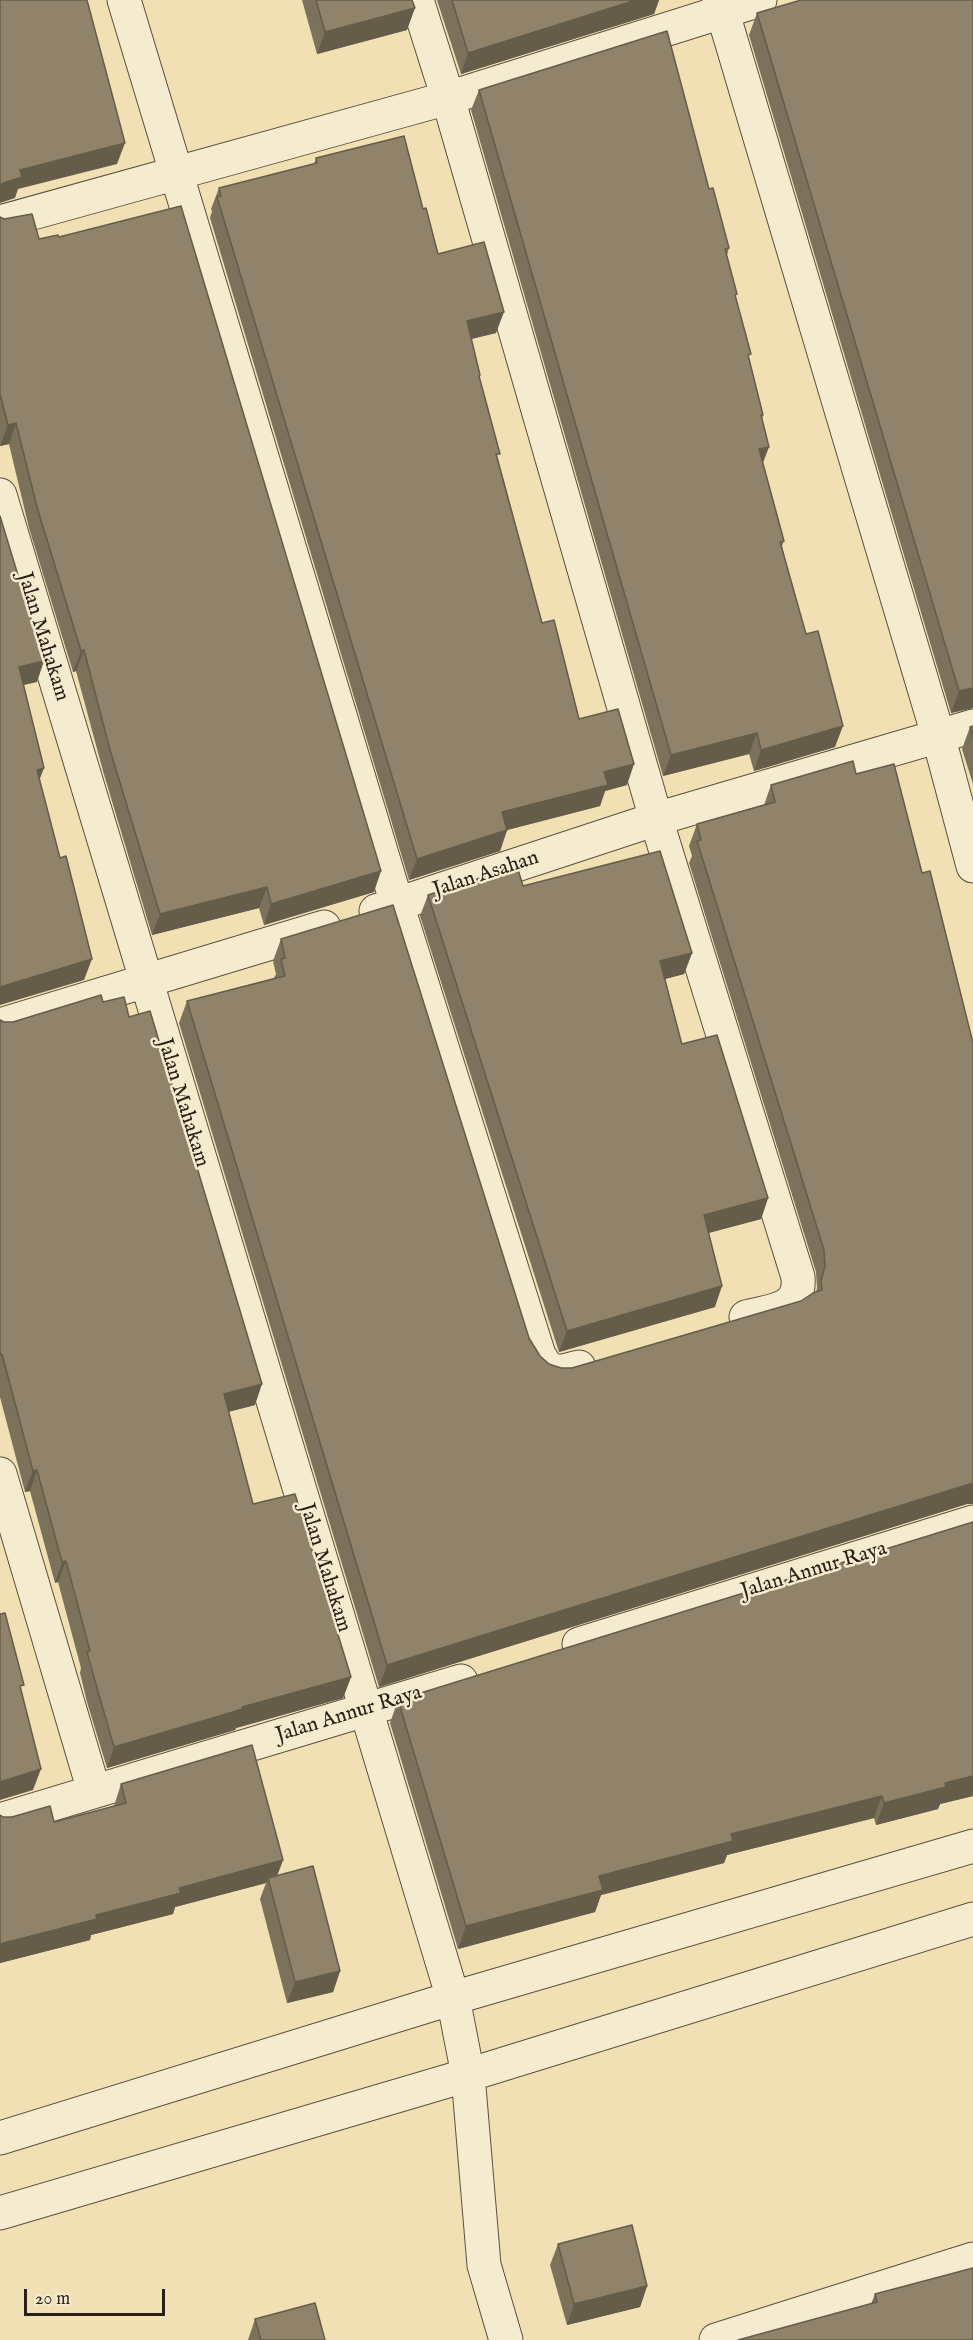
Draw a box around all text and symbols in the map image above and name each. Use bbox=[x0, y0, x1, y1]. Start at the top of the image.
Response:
street label: Jalan Mahakam bbox=[10, 570, 74, 704]
street label: Jalan Asahan bbox=[430, 846, 542, 904]
street label: Jalan Mahakam bbox=[150, 1036, 214, 1170]
street label: Jalan Mahakam bbox=[292, 1501, 356, 1635]
street label: Jalan Annur Raya bbox=[738, 1537, 890, 1605]
street label: Jalan Annur Raya bbox=[273, 1681, 425, 1749]
scale bar bbox=[27, 2277, 168, 2315]
text: 20 m bbox=[35, 2288, 70, 2311]

